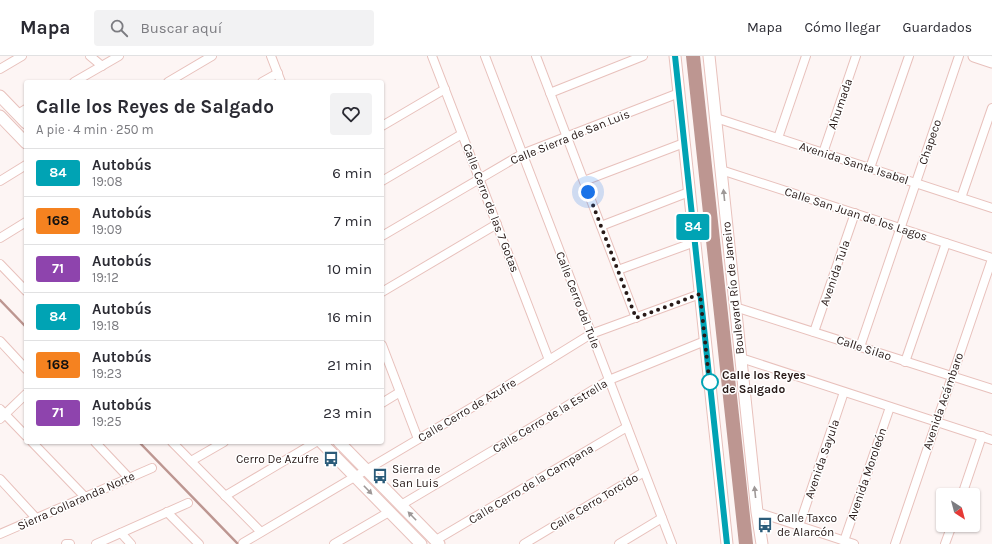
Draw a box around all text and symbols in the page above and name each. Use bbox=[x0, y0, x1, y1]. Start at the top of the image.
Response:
search box bbox=[94, 10, 374, 46]
text: Mapa bbox=[20, 17, 70, 39]
icon: search bbox=[108, 17, 130, 39]
text: Buscar aquí bbox=[140, 19, 222, 37]
text: Mapa bbox=[747, 19, 782, 36]
text: Cómo llegar bbox=[804, 19, 880, 36]
text: Guardados bbox=[902, 19, 972, 36]
street label: Ahumada bbox=[825, 77, 855, 131]
button: heart bbox=[330, 93, 372, 135]
text: Calle los Reyes de Salgado bbox=[36, 96, 274, 118]
street label: Calle Sierra de San Luis bbox=[508, 107, 632, 167]
street label: Chapeco bbox=[916, 117, 944, 167]
text: A pie · 4 min · 250 m bbox=[36, 122, 154, 137]
street label: Avenida Santa Isabel bbox=[798, 139, 910, 187]
street label: Calle Cerro de las 7 Gotas bbox=[460, 142, 522, 274]
text: Autobús bbox=[92, 156, 152, 174]
text: 84 bbox=[49, 164, 67, 181]
text: 6 min bbox=[332, 164, 372, 182]
text: 19:08 bbox=[92, 174, 123, 189]
your location bbox=[578, 182, 598, 202]
street label: Calle San Juan de los Lagos bbox=[783, 184, 929, 244]
one-way arrow bbox=[720, 189, 727, 201]
text: Autobús bbox=[92, 204, 152, 222]
text: 168 bbox=[47, 212, 69, 229]
text: 7 min bbox=[334, 212, 372, 230]
line badge: 84 bbox=[675, 214, 711, 240]
text: 84 bbox=[684, 218, 702, 235]
street label: Boulevard Río de Janeiro bbox=[719, 221, 747, 355]
text: 19:09 bbox=[92, 222, 122, 237]
street label: Avenida Tula bbox=[817, 238, 853, 308]
street label: Calle Cerro del Tule bbox=[553, 250, 603, 350]
text: Autobús bbox=[92, 252, 152, 270]
text: 71 bbox=[52, 260, 64, 277]
text: 10 min bbox=[327, 260, 372, 278]
text: 19:12 bbox=[92, 270, 119, 285]
text: Autobús bbox=[92, 300, 152, 318]
text: 84 bbox=[49, 308, 67, 325]
text: 16 min bbox=[327, 308, 372, 326]
text: 19:18 bbox=[92, 318, 119, 333]
street label: Calle Silao bbox=[835, 333, 893, 363]
text: Autobús bbox=[92, 348, 152, 366]
street label: Avenida Acámbaro bbox=[920, 351, 966, 451]
text: 168 bbox=[47, 356, 69, 373]
text: 21 min bbox=[327, 356, 372, 374]
text: 19:23 bbox=[92, 366, 122, 381]
place label: Calle los Reyes de Salgado bbox=[722, 368, 806, 396]
marker: Calle los Reyes de Salgado bbox=[701, 373, 719, 391]
street label: Calle Cerro de Azufre bbox=[415, 375, 519, 445]
street label: Calle Cerro de la Estrella bbox=[490, 376, 610, 456]
text: Autobús bbox=[92, 396, 152, 414]
text: 71 bbox=[52, 404, 64, 421]
text: 23 min bbox=[323, 404, 372, 422]
text: 19:25 bbox=[92, 414, 122, 429]
street label: Avenida Sayula bbox=[802, 418, 842, 500]
street label: Avenida Moroleón bbox=[845, 426, 889, 522]
street label: Calle Cerro de la Campana bbox=[466, 441, 596, 527]
bus stop icon: Cerro De Azufre bbox=[322, 450, 340, 468]
place label: Cerro De Azufre bbox=[236, 452, 319, 466]
place label: Sierra de San Luis bbox=[392, 462, 440, 490]
bus stop icon: Sierra de San Luis bbox=[371, 467, 389, 485]
street label: Sierra Collaranda Norte bbox=[15, 469, 137, 533]
street label: Calle Cerro Torcido bbox=[547, 470, 641, 534]
one-way arrow bbox=[363, 485, 372, 495]
one-way arrow bbox=[752, 485, 758, 498]
north arrow bbox=[936, 488, 980, 532]
map controls bbox=[936, 488, 980, 532]
one-way arrow bbox=[407, 511, 417, 521]
place label: Calle Taxco de Alarcón bbox=[777, 511, 837, 539]
bus stop icon: Calle Taxco de Alarcón bbox=[756, 516, 774, 534]

